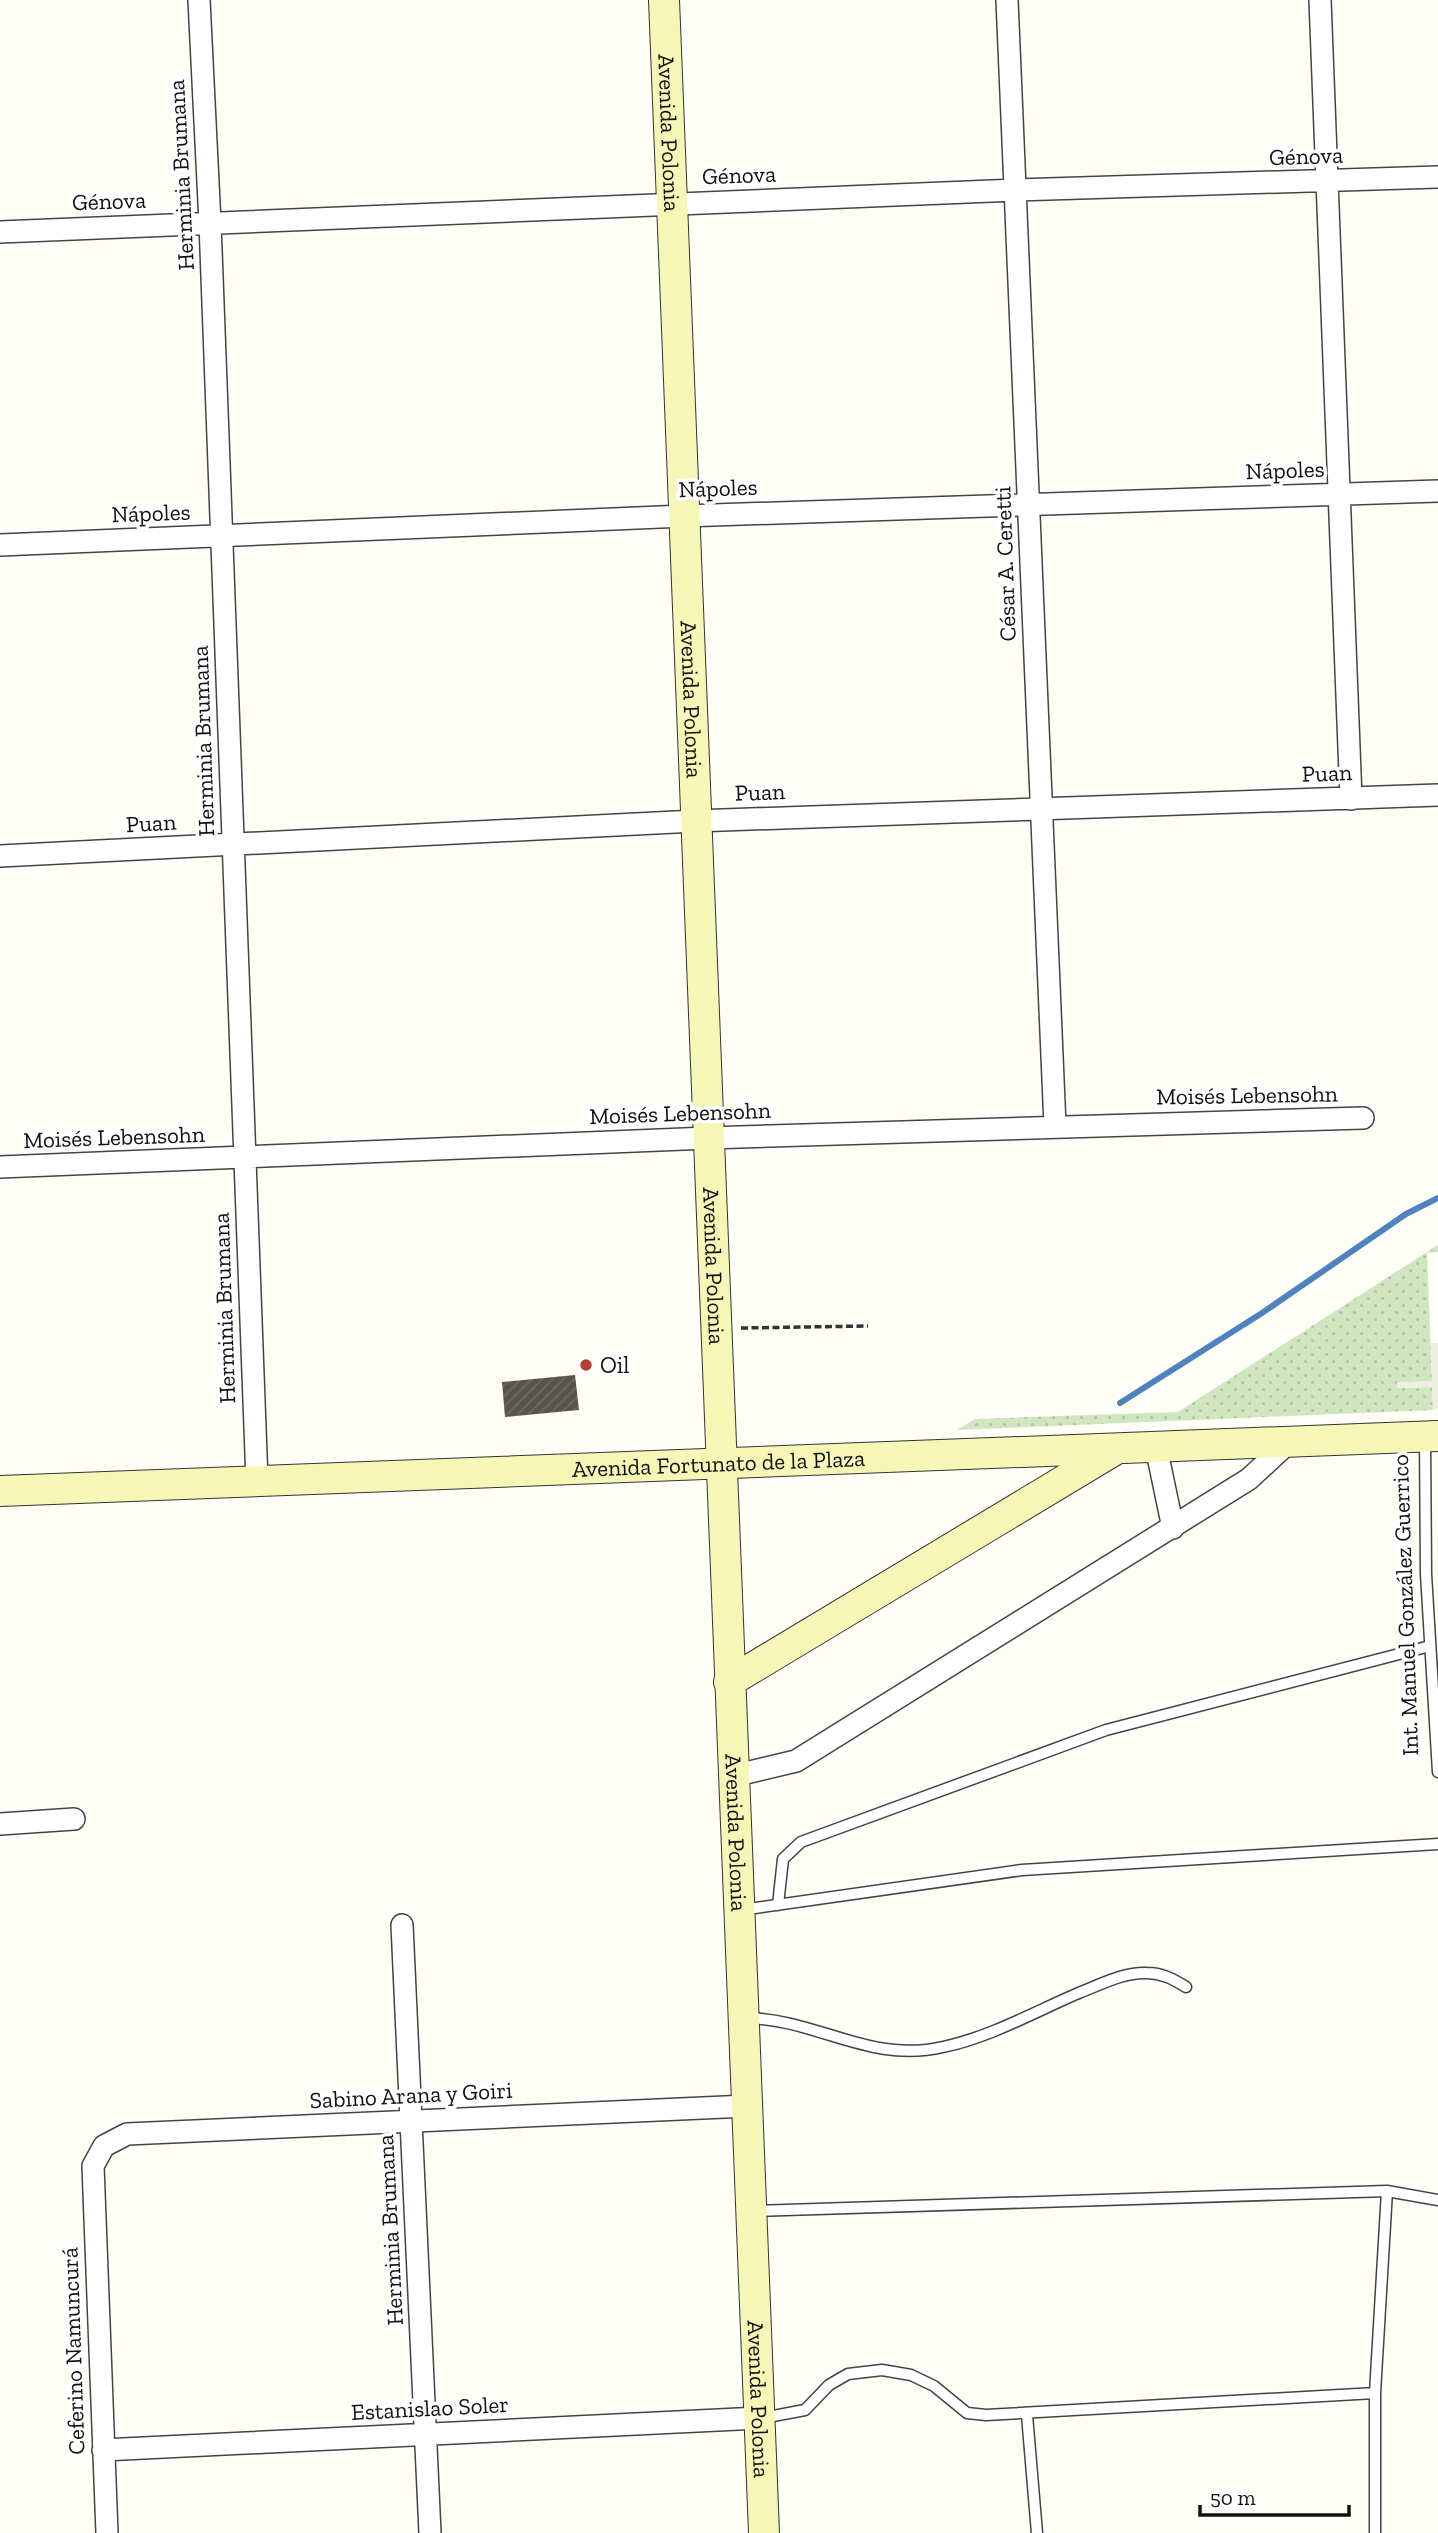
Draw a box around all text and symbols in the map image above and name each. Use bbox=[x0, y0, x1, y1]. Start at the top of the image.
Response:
street label: Avenida Polonia bbox=[652, 53, 686, 212]
street label: Herminia Brumana bbox=[162, 79, 200, 271]
street label: Génova bbox=[1268, 141, 1344, 171]
street label: Génova bbox=[701, 160, 777, 190]
street label: Génova bbox=[71, 186, 147, 216]
street label: Nápoles bbox=[1245, 455, 1325, 485]
street label: Nápoles bbox=[678, 473, 758, 503]
street label: César A. Ceretti bbox=[988, 486, 1022, 642]
street label: Nápoles bbox=[111, 498, 191, 528]
street label: Avenida Polonia bbox=[675, 620, 709, 779]
street label: Herminia Brumana bbox=[186, 645, 220, 837]
street label: Puan bbox=[1301, 758, 1353, 788]
street label: Puan bbox=[734, 777, 786, 807]
street label: Puan bbox=[125, 808, 177, 838]
street label: Moisés Lebensohn bbox=[1156, 1079, 1338, 1111]
street label: Moisés Lebensohn bbox=[589, 1096, 771, 1130]
street label: Moisés Lebensohn bbox=[23, 1120, 205, 1154]
street label: Avenida Polonia bbox=[697, 1187, 731, 1345]
street label: Herminia Brumana bbox=[207, 1212, 241, 1404]
place label: Oil bbox=[600, 1351, 629, 1379]
marker: Oil bbox=[578, 1357, 594, 1373]
street label: Avenida Fortunato de la Plaza bbox=[571, 1444, 866, 1483]
street label: Int. Manuel González Guerrico bbox=[1386, 1454, 1424, 1756]
street label: Avenida Polonia bbox=[719, 1753, 753, 1912]
street label: Sabino Arana y Goiri bbox=[309, 2076, 513, 2114]
street label: Herminia Brumana bbox=[371, 2134, 409, 2326]
street label: Ceferino Namuncurá bbox=[55, 2247, 91, 2455]
street label: Avenida Polonia bbox=[742, 2320, 776, 2479]
street label: Estanislao Soler bbox=[350, 2390, 510, 2426]
scale bar bbox=[1200, 2474, 1349, 2518]
text: 50 m bbox=[1210, 2485, 1256, 2510]

